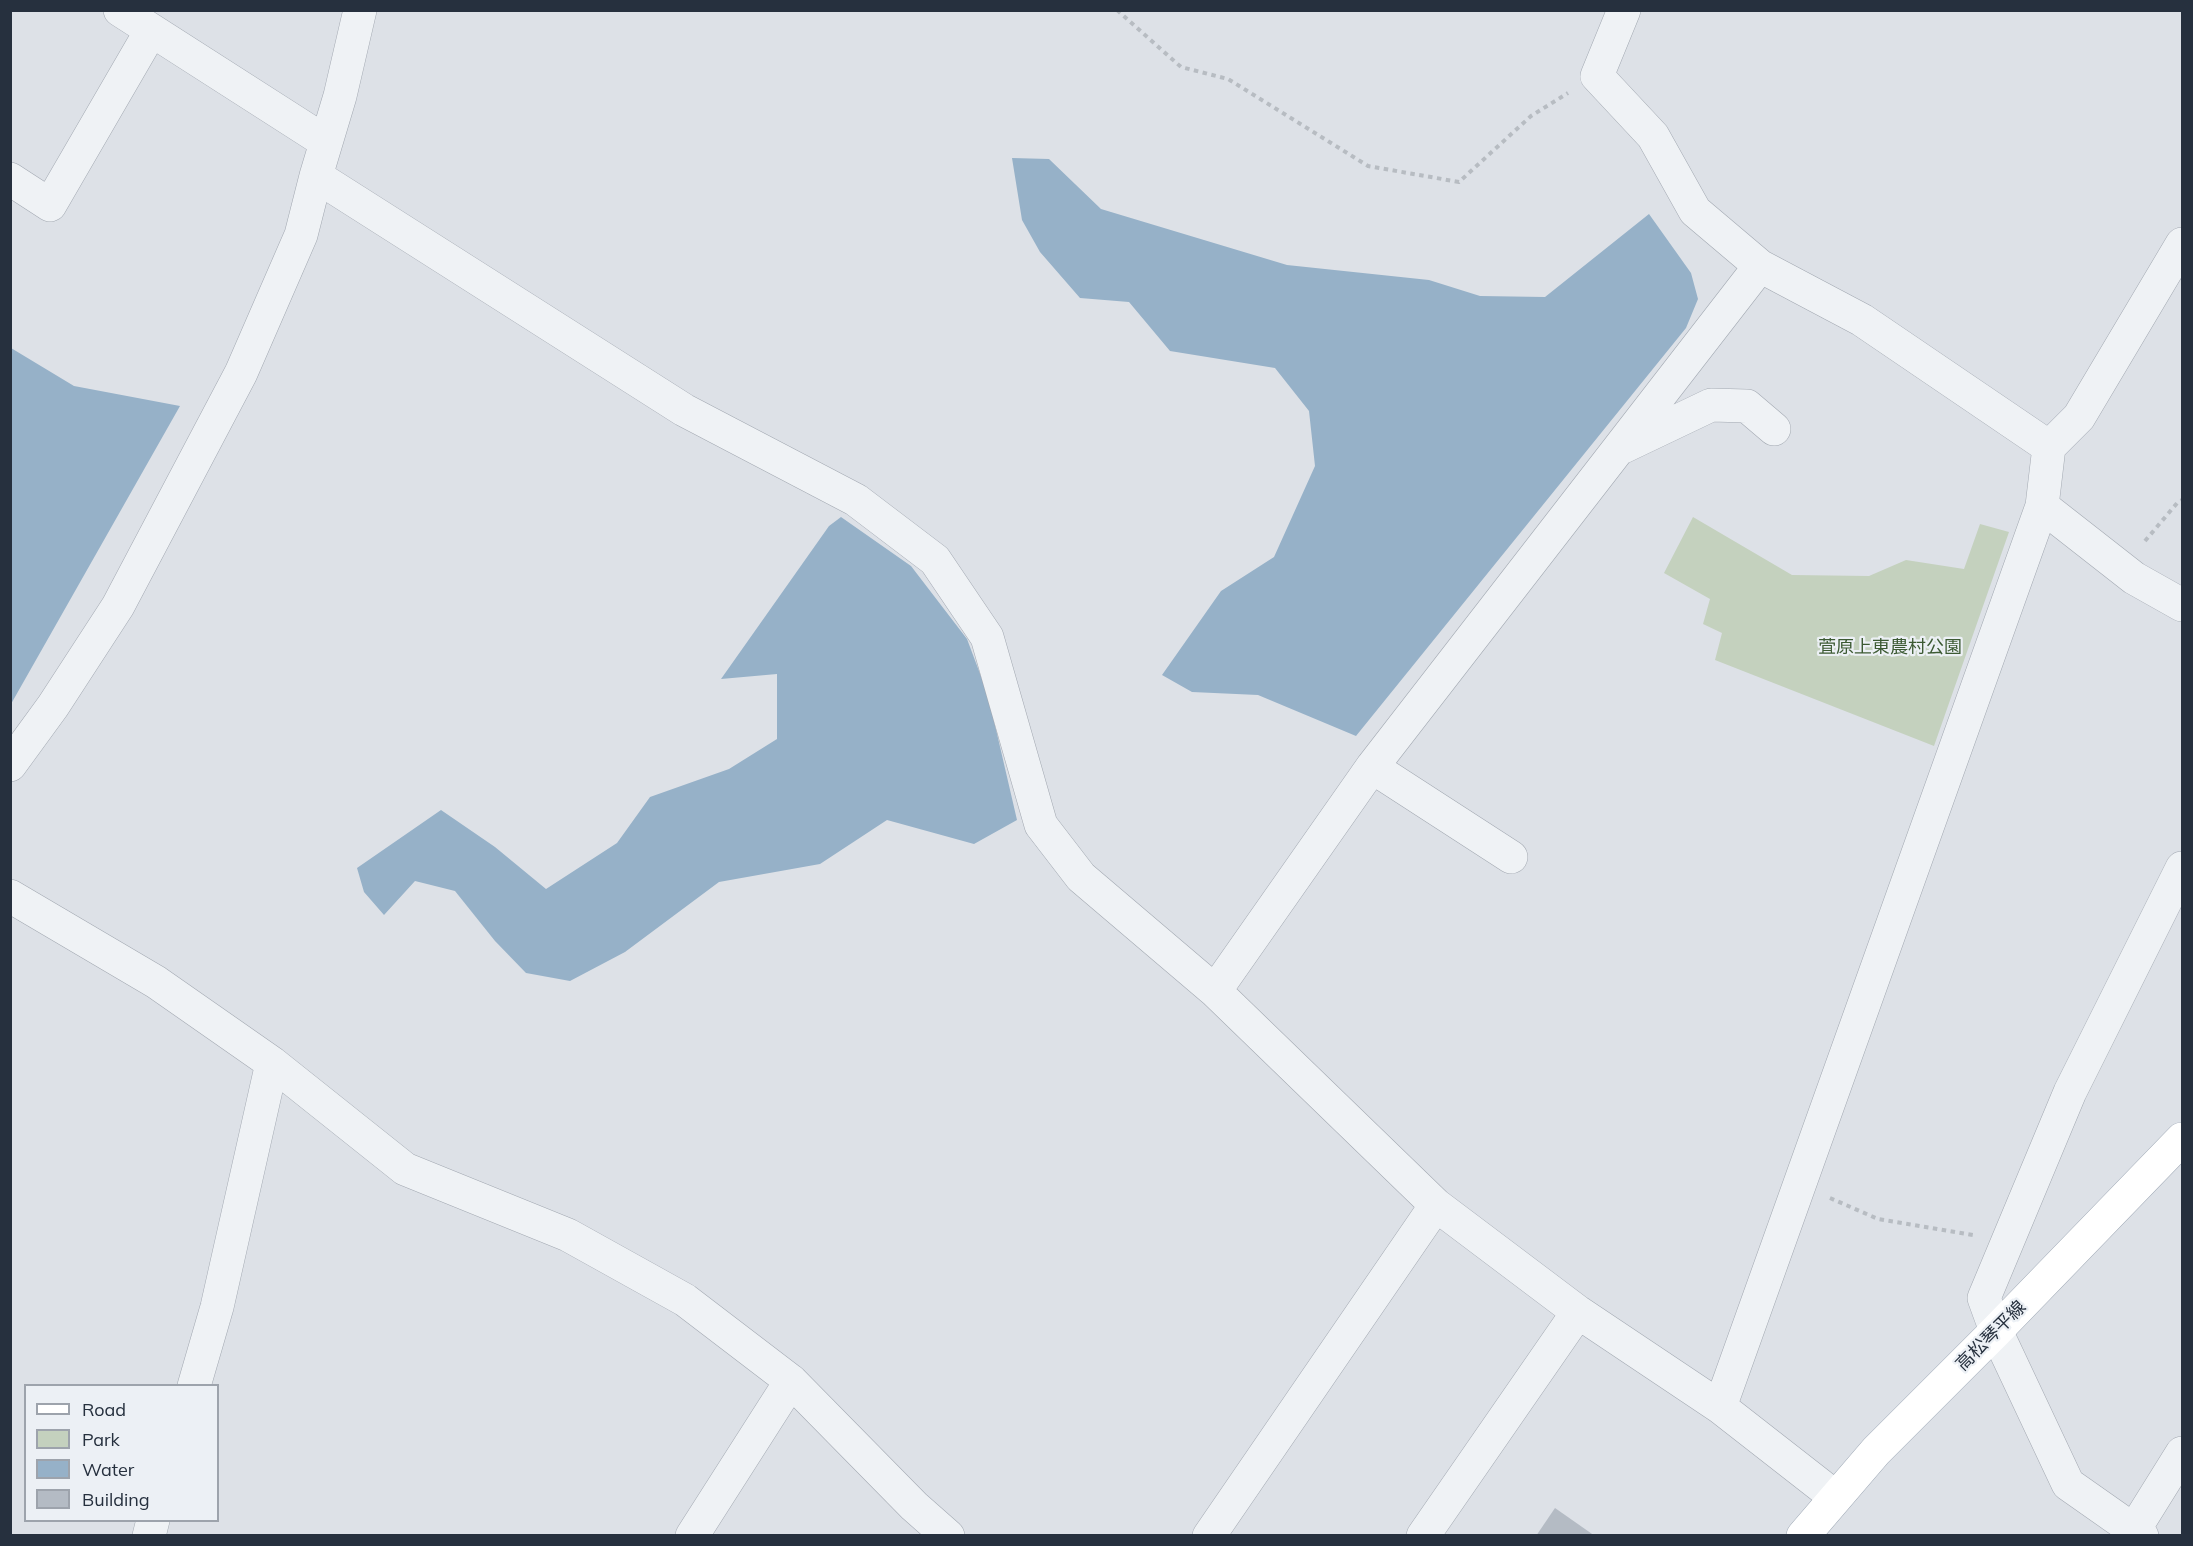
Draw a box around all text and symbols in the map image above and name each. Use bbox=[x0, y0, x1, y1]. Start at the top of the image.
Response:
park label: 萓原上東農村公園 bbox=[1818, 637, 1962, 659]
street label: 高松琴平線 bbox=[1952, 1297, 2030, 1375]
legend bbox=[24, 1384, 219, 1522]
text: Road bbox=[82, 1398, 126, 1421]
text: Park bbox=[82, 1428, 120, 1451]
text: Water bbox=[82, 1458, 134, 1481]
text: Building bbox=[82, 1488, 150, 1511]

